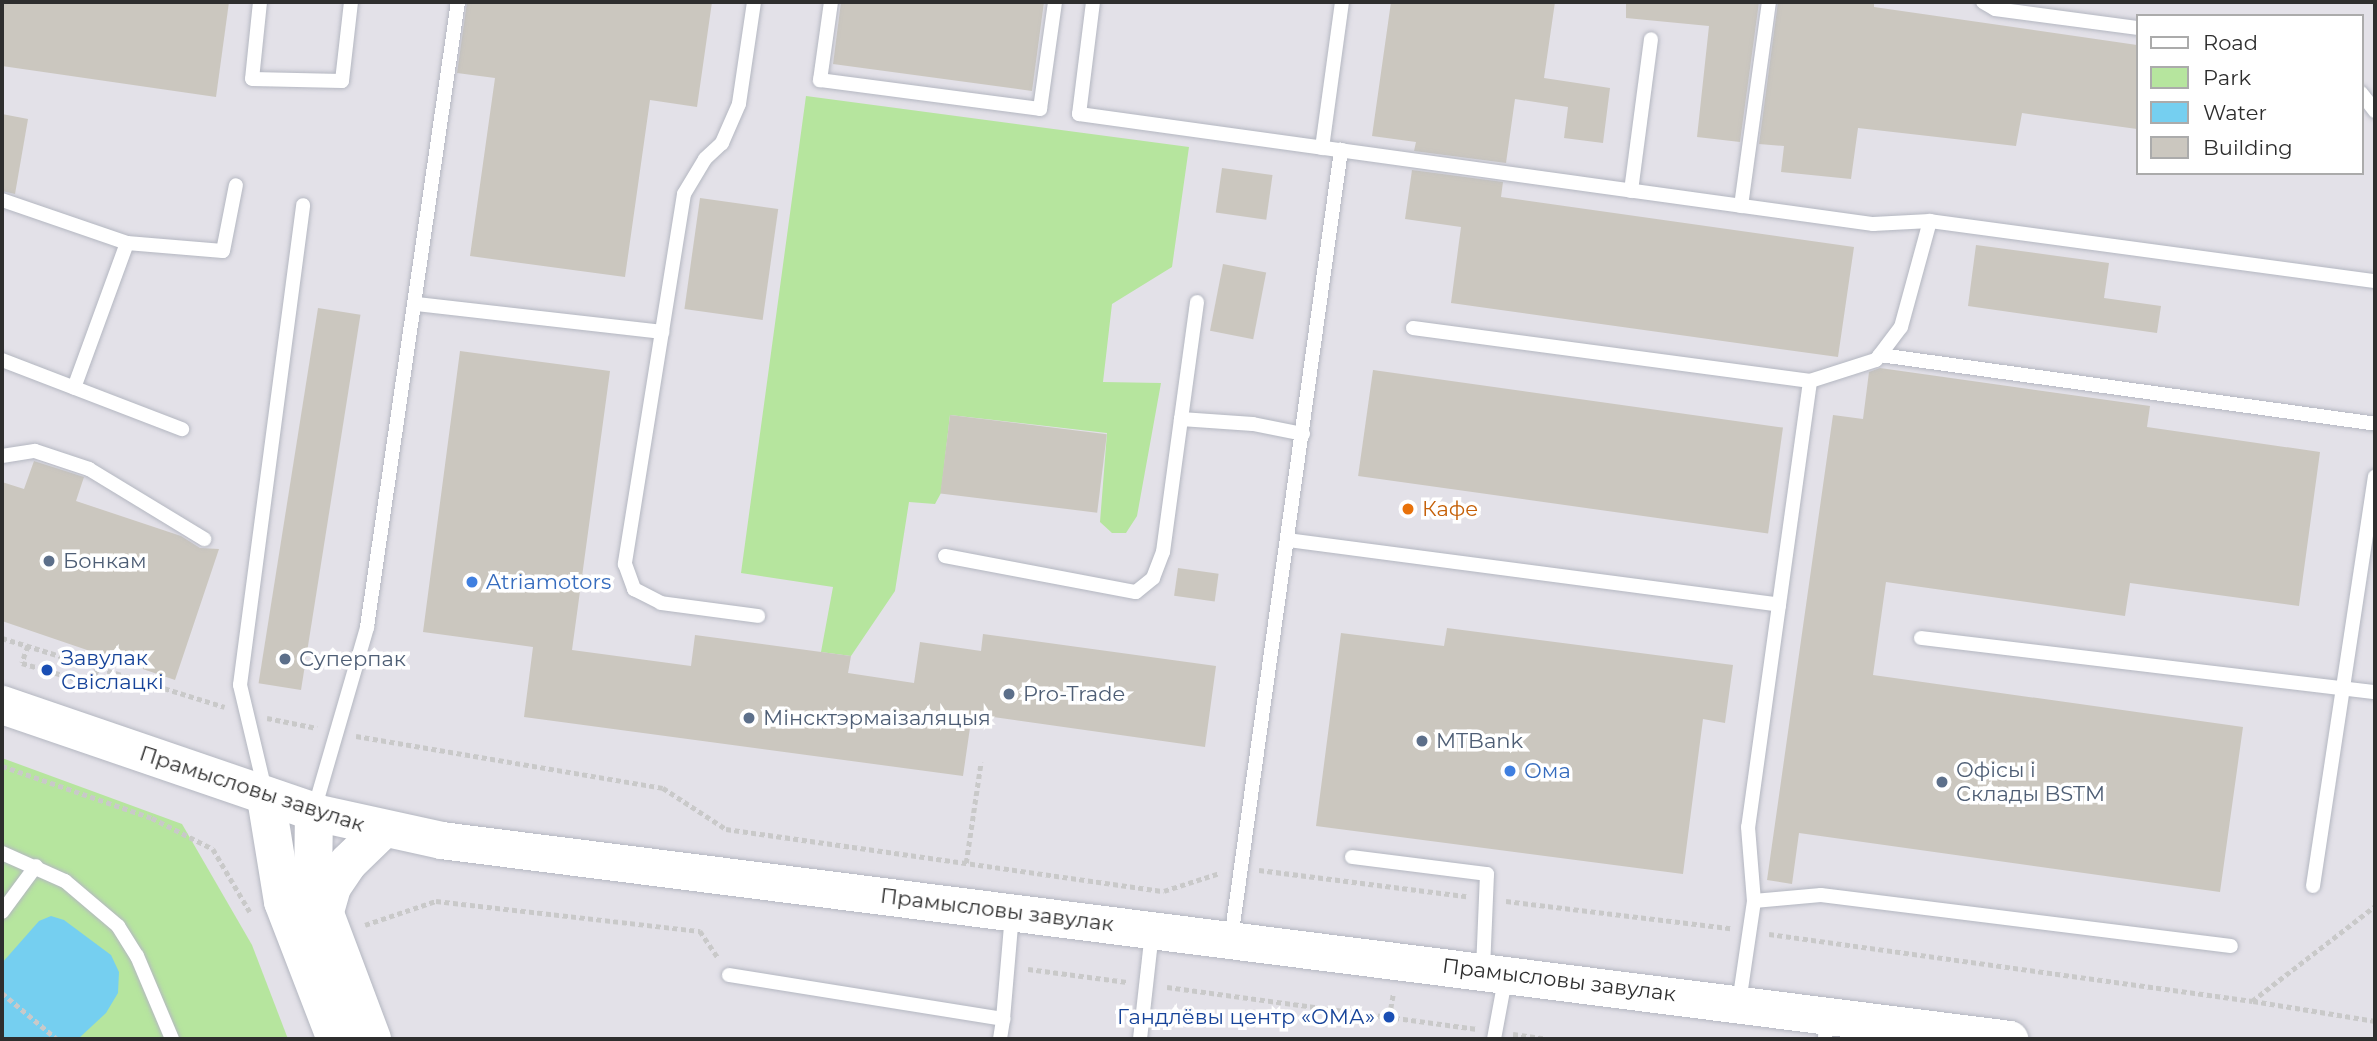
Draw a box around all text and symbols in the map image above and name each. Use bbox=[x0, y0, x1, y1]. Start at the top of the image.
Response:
legend bbox=[2136, 14, 2363, 175]
text: Road bbox=[2203, 30, 2258, 55]
text: Park bbox=[2203, 65, 2251, 90]
text: Water bbox=[2203, 100, 2267, 125]
text: Building bbox=[2203, 135, 2293, 160]
place label: Кафе bbox=[1422, 496, 1478, 522]
marker: Кафе bbox=[1400, 501, 1416, 517]
place label: Бонкам bbox=[63, 548, 147, 574]
marker: Бонкам bbox=[41, 553, 57, 569]
place label: Atriamotors bbox=[486, 569, 611, 595]
marker: Atriamotors bbox=[464, 574, 480, 590]
place label: Завулак Свіслацкі bbox=[61, 645, 164, 695]
place label: Суперпак bbox=[299, 646, 406, 672]
marker: Суперпак bbox=[277, 651, 293, 667]
marker: Завулак Свіслацкі bbox=[39, 662, 55, 678]
place label: Pro-Trade bbox=[1023, 681, 1125, 707]
marker: Pro-Trade bbox=[1001, 686, 1017, 702]
place label: Мінсктэрмаізаляцыя bbox=[763, 705, 991, 731]
marker: Мінсктэрмаізаляцыя bbox=[741, 710, 757, 726]
place label: MTBank bbox=[1436, 728, 1523, 754]
marker: MTBank bbox=[1414, 733, 1430, 749]
street label: Прамысловы завулак bbox=[136, 741, 368, 837]
place label: Офісы і Склады BSTM bbox=[1956, 757, 2105, 807]
place label: Ома bbox=[1524, 758, 1571, 784]
marker: Ома bbox=[1502, 763, 1518, 779]
marker: Офісы і Склады BSTM bbox=[1934, 774, 1950, 790]
street label: Прамысловы завулак bbox=[879, 883, 1115, 937]
street label: Прамысловы завулак bbox=[1441, 953, 1677, 1007]
place label: Гандлёвы центр «ОМА» bbox=[1117, 1004, 1375, 1030]
marker: Гандлёвы центр «ОМА» bbox=[1381, 1009, 1397, 1025]

